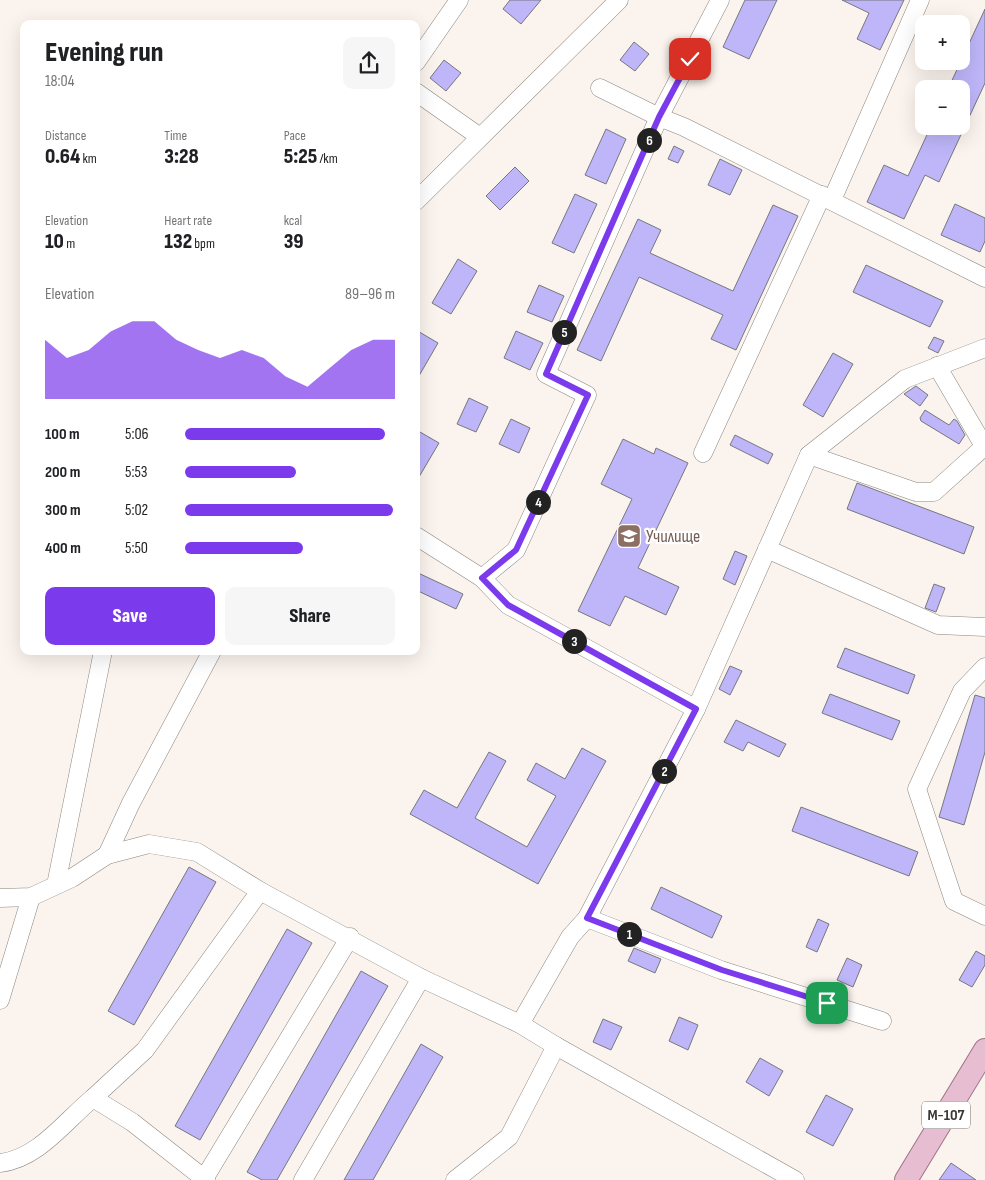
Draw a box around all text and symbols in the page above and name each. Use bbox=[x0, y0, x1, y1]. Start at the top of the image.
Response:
map controls bbox=[915, 15, 970, 135]
button: + bbox=[915, 15, 970, 70]
text: Evening run bbox=[45, 36, 163, 69]
button: share bbox=[343, 37, 395, 89]
pin bbox=[669, 38, 711, 80]
icon: check bbox=[676, 45, 704, 73]
text: 18:04 bbox=[45, 72, 74, 91]
button: − bbox=[915, 80, 970, 135]
text: Distance bbox=[45, 127, 86, 144]
text: Time bbox=[164, 127, 187, 144]
text: Pace bbox=[284, 127, 306, 144]
pin: 6 bbox=[636, 128, 662, 152]
text: 6 bbox=[646, 132, 653, 149]
text: 0.64 bbox=[45, 144, 80, 169]
text: 3:28 bbox=[164, 144, 199, 169]
text: 5:25 bbox=[284, 144, 317, 169]
text: km bbox=[80, 150, 97, 167]
text: /km bbox=[317, 150, 338, 167]
text: Elevation bbox=[45, 212, 88, 229]
text: Heart rate bbox=[164, 212, 212, 229]
text: kcal bbox=[284, 212, 302, 229]
text: 10 bbox=[45, 229, 64, 254]
text: 132 bbox=[164, 229, 192, 254]
text: 39 bbox=[284, 229, 304, 254]
text: m bbox=[64, 235, 75, 252]
text: bpm bbox=[192, 235, 215, 252]
text: Elevation bbox=[45, 285, 94, 304]
text: 89–96 m bbox=[345, 285, 395, 304]
pin: 5 bbox=[552, 320, 576, 344]
text: 5 bbox=[561, 324, 568, 341]
text: 100 m bbox=[45, 425, 80, 444]
text: 5:06 bbox=[125, 425, 149, 444]
text: 200 m bbox=[45, 463, 80, 482]
text: 5:53 bbox=[125, 463, 148, 482]
pin: 4 bbox=[526, 490, 550, 514]
text: 4 bbox=[535, 494, 542, 511]
text: 300 m bbox=[45, 501, 81, 520]
text: 5:02 bbox=[125, 501, 148, 520]
school or university icon: Училище bbox=[616, 523, 642, 549]
place label: Училище bbox=[646, 526, 700, 547]
text: 400 m bbox=[45, 539, 81, 558]
text: 5:50 bbox=[125, 539, 148, 558]
button: Save bbox=[45, 587, 215, 645]
button: Share bbox=[225, 587, 395, 645]
pin: 3 bbox=[562, 628, 586, 654]
text: 3 bbox=[571, 633, 578, 650]
pin: 2 bbox=[652, 758, 676, 784]
text: 2 bbox=[661, 763, 668, 780]
pin: 1 bbox=[616, 922, 642, 946]
text: 1 bbox=[627, 926, 632, 943]
pin bbox=[806, 982, 848, 1024]
icon: arrive bbox=[813, 989, 841, 1017]
road number: М-107 bbox=[922, 1102, 970, 1128]

